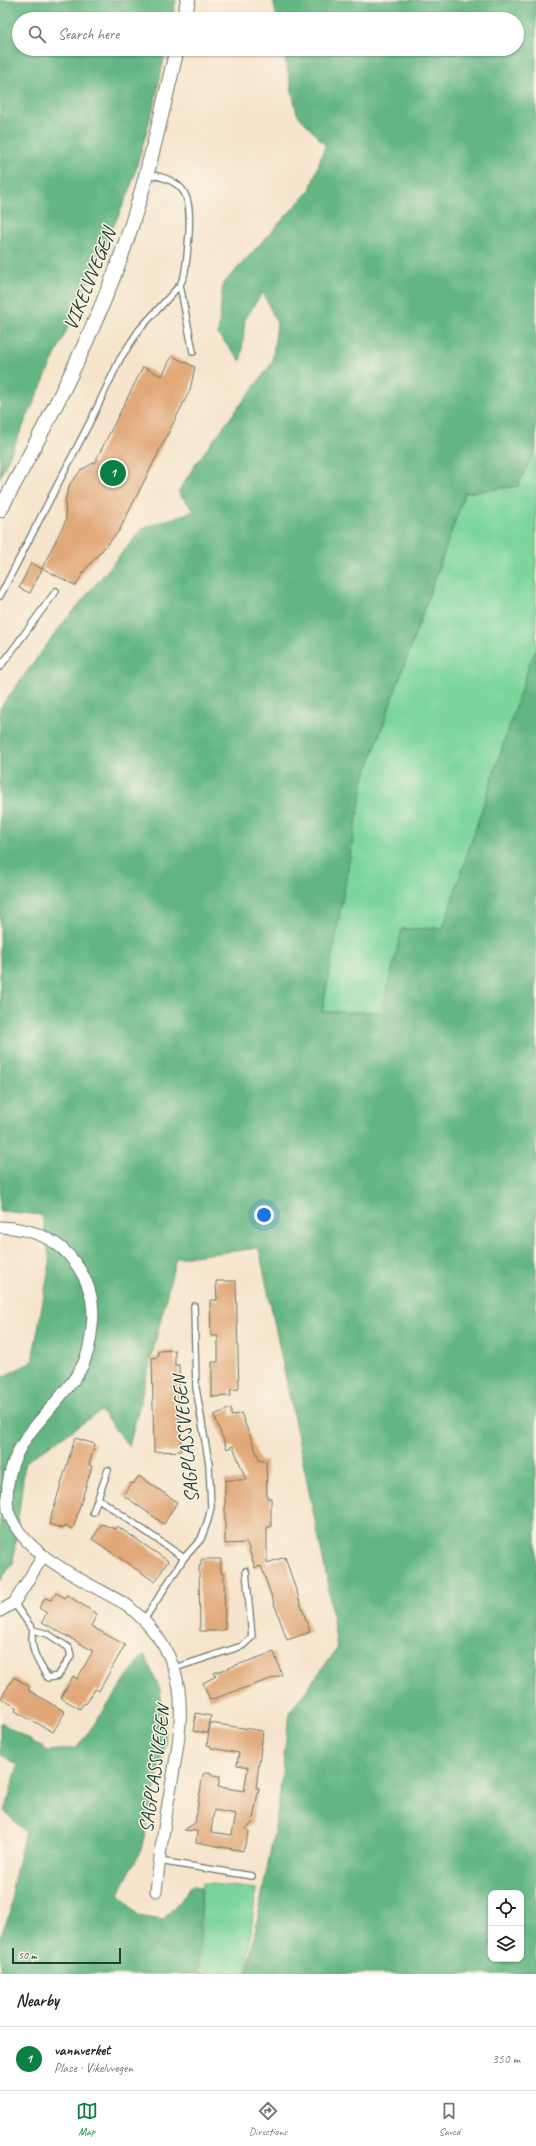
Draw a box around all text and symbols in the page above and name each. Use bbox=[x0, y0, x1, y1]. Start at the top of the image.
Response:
search box bbox=[12, 12, 524, 56]
icon: search bbox=[26, 23, 48, 45]
text: Search here bbox=[58, 25, 119, 44]
street label: VIKELVVEGEN bbox=[58, 222, 122, 334]
pin: 1 bbox=[100, 458, 126, 488]
your location bbox=[254, 1205, 274, 1225]
street label: SAGPLASSVEGEN bbox=[166, 1371, 205, 1504]
street label: SAGPLASSVEGEN bbox=[133, 1701, 176, 1834]
map controls bbox=[488, 1890, 524, 1962]
button: locate bbox=[488, 1890, 524, 1926]
button: layers bbox=[488, 1926, 524, 1962]
scale bar bbox=[12, 1946, 121, 1965]
text: 50 m bbox=[18, 1948, 37, 1962]
text: Nearby bbox=[16, 1990, 59, 2011]
text: vannverket bbox=[54, 2041, 110, 2060]
text: 1 bbox=[26, 2051, 32, 2067]
text: 350 m bbox=[492, 2051, 520, 2067]
text: Place · Vikelvvegen bbox=[54, 2060, 133, 2076]
tab: Map bbox=[76, 2100, 98, 2138]
tab: Directions bbox=[249, 2100, 287, 2138]
tab: Saved bbox=[438, 2100, 460, 2138]

